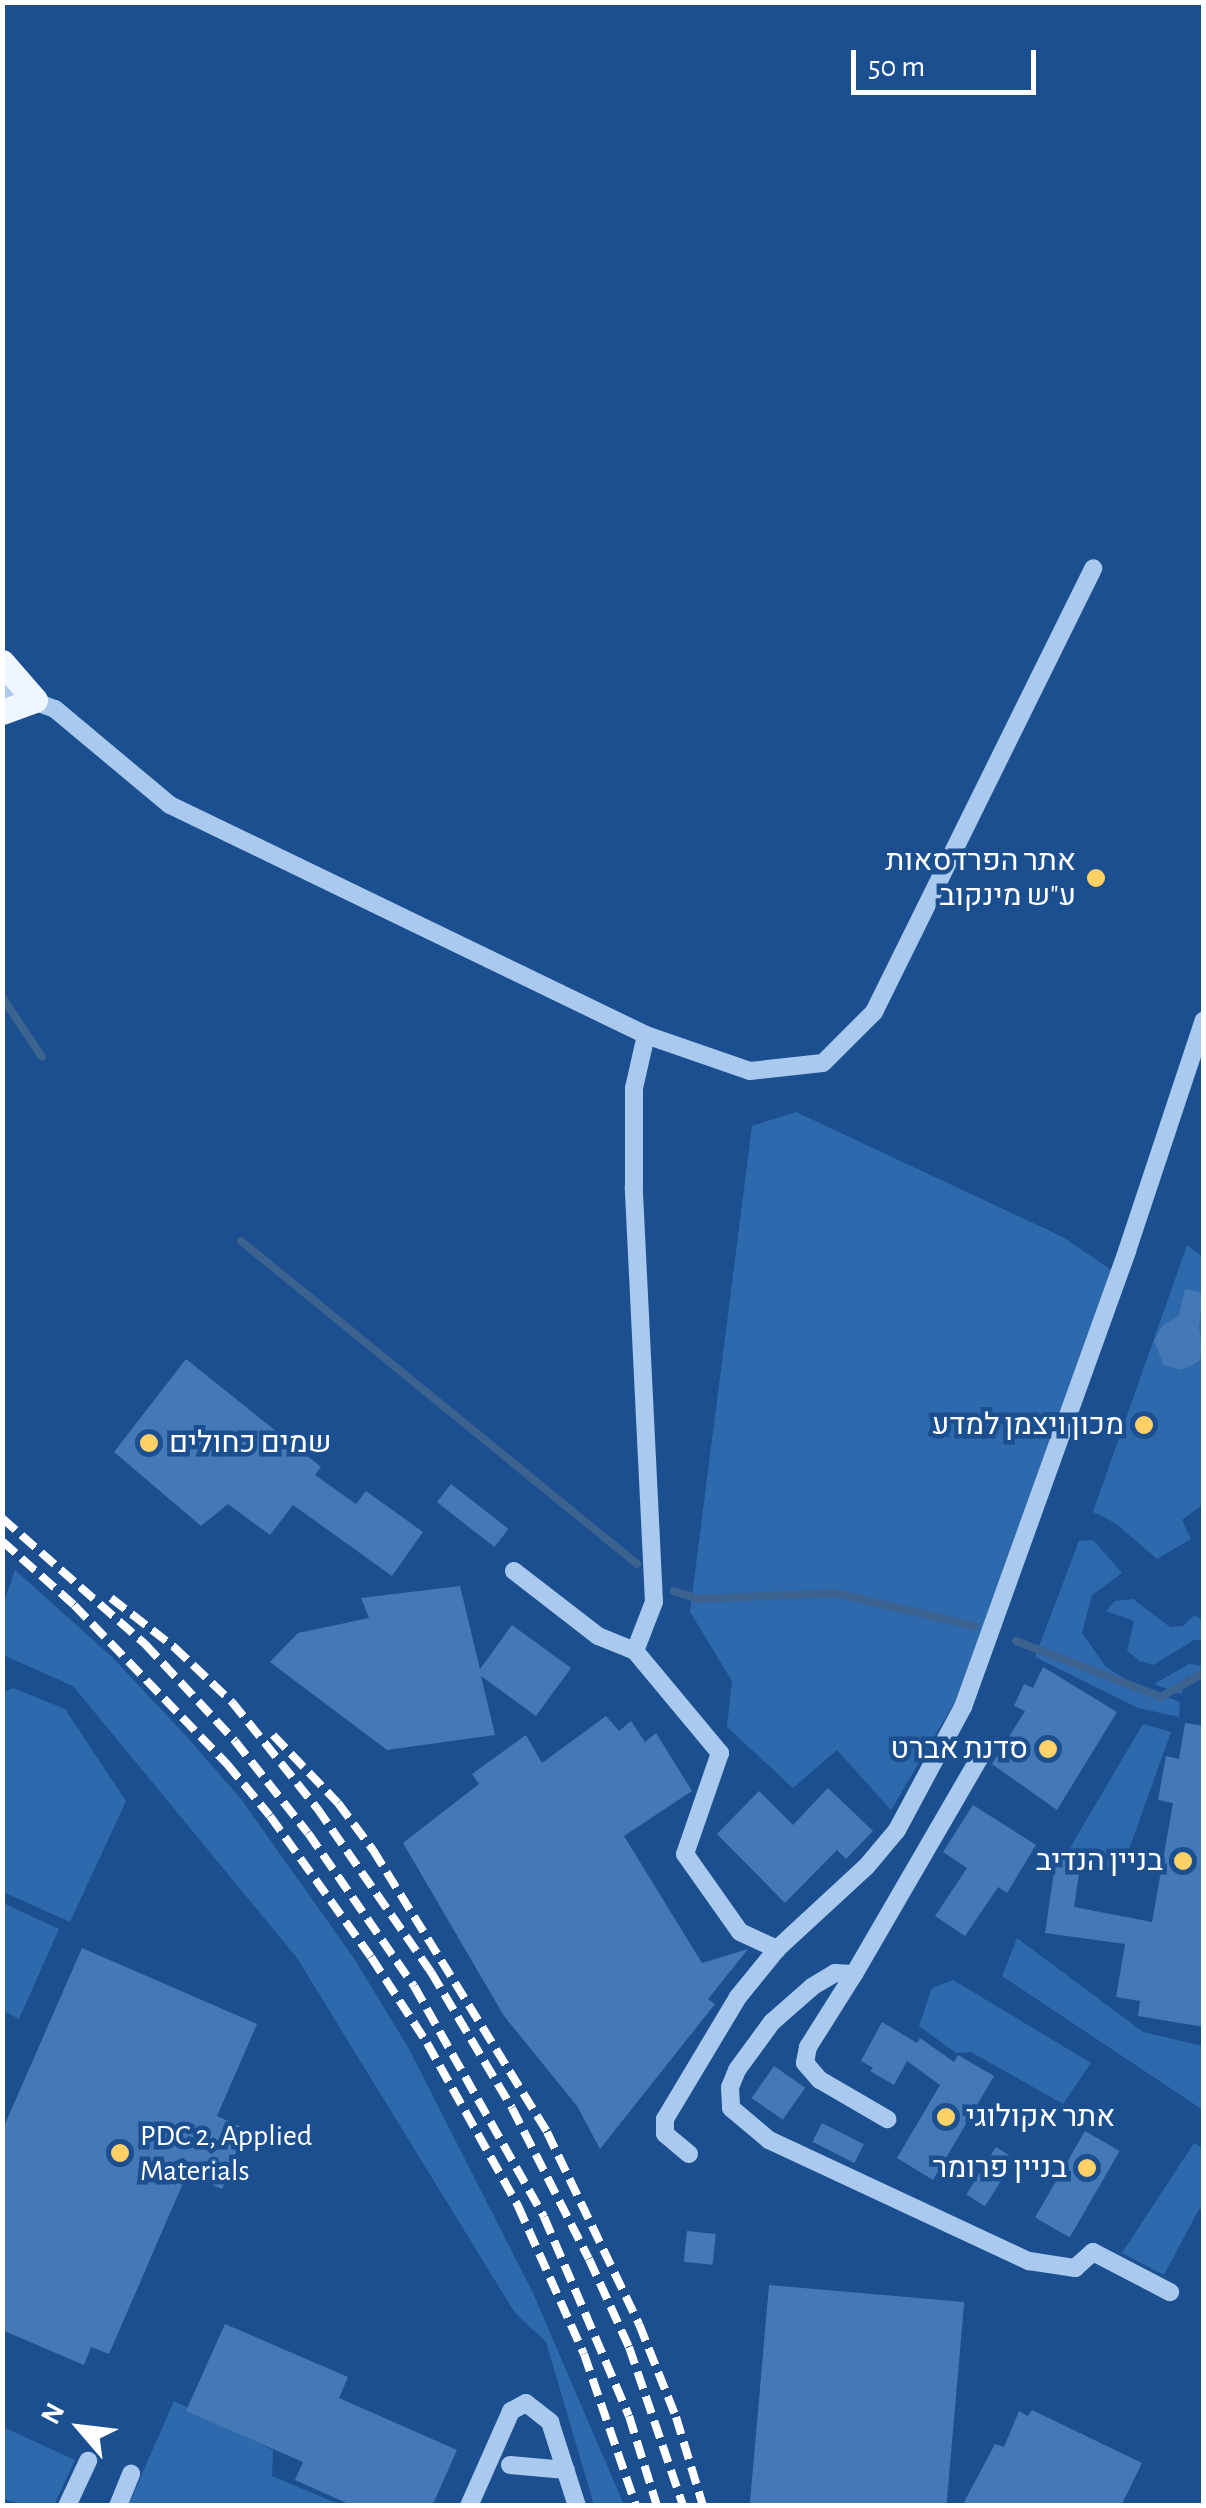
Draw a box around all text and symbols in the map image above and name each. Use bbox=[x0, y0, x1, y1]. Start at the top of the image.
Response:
scale bar bbox=[856, 30, 1041, 92]
text: 50 m bbox=[868, 52, 925, 82]
place label: אתר הפרדסאות ע"ש מינקוב bbox=[886, 843, 1076, 914]
marker: אתר הפרדסאות ע"ש מינקוב bbox=[1085, 867, 1107, 889]
place label: מכון ויצמן למדע bbox=[932, 1407, 1124, 1443]
marker: מכון ויצמן למדע bbox=[1133, 1414, 1155, 1436]
place label: שמים כחולים bbox=[169, 1425, 332, 1461]
marker: שמים כחולים bbox=[138, 1432, 160, 1454]
place label: סדנת אברט bbox=[890, 1731, 1028, 1767]
marker: סדנת אברט bbox=[1037, 1738, 1059, 1760]
place label: בניין הנדיב bbox=[1036, 1843, 1163, 1879]
marker: בניין הנדיב bbox=[1172, 1850, 1194, 1872]
place label: אתר אקולוגי bbox=[966, 2099, 1115, 2135]
marker: אתר אקולוגי bbox=[935, 2106, 957, 2128]
place label: PDC 2, Applied Materials bbox=[140, 2118, 312, 2188]
marker: PDC 2, Applied Materials bbox=[109, 2142, 131, 2164]
place label: בניין פרומר bbox=[933, 2150, 1067, 2186]
marker: בניין פרומר bbox=[1076, 2157, 1098, 2179]
north arrow bbox=[30, 2378, 130, 2478]
text: N bbox=[37, 2399, 70, 2429]

